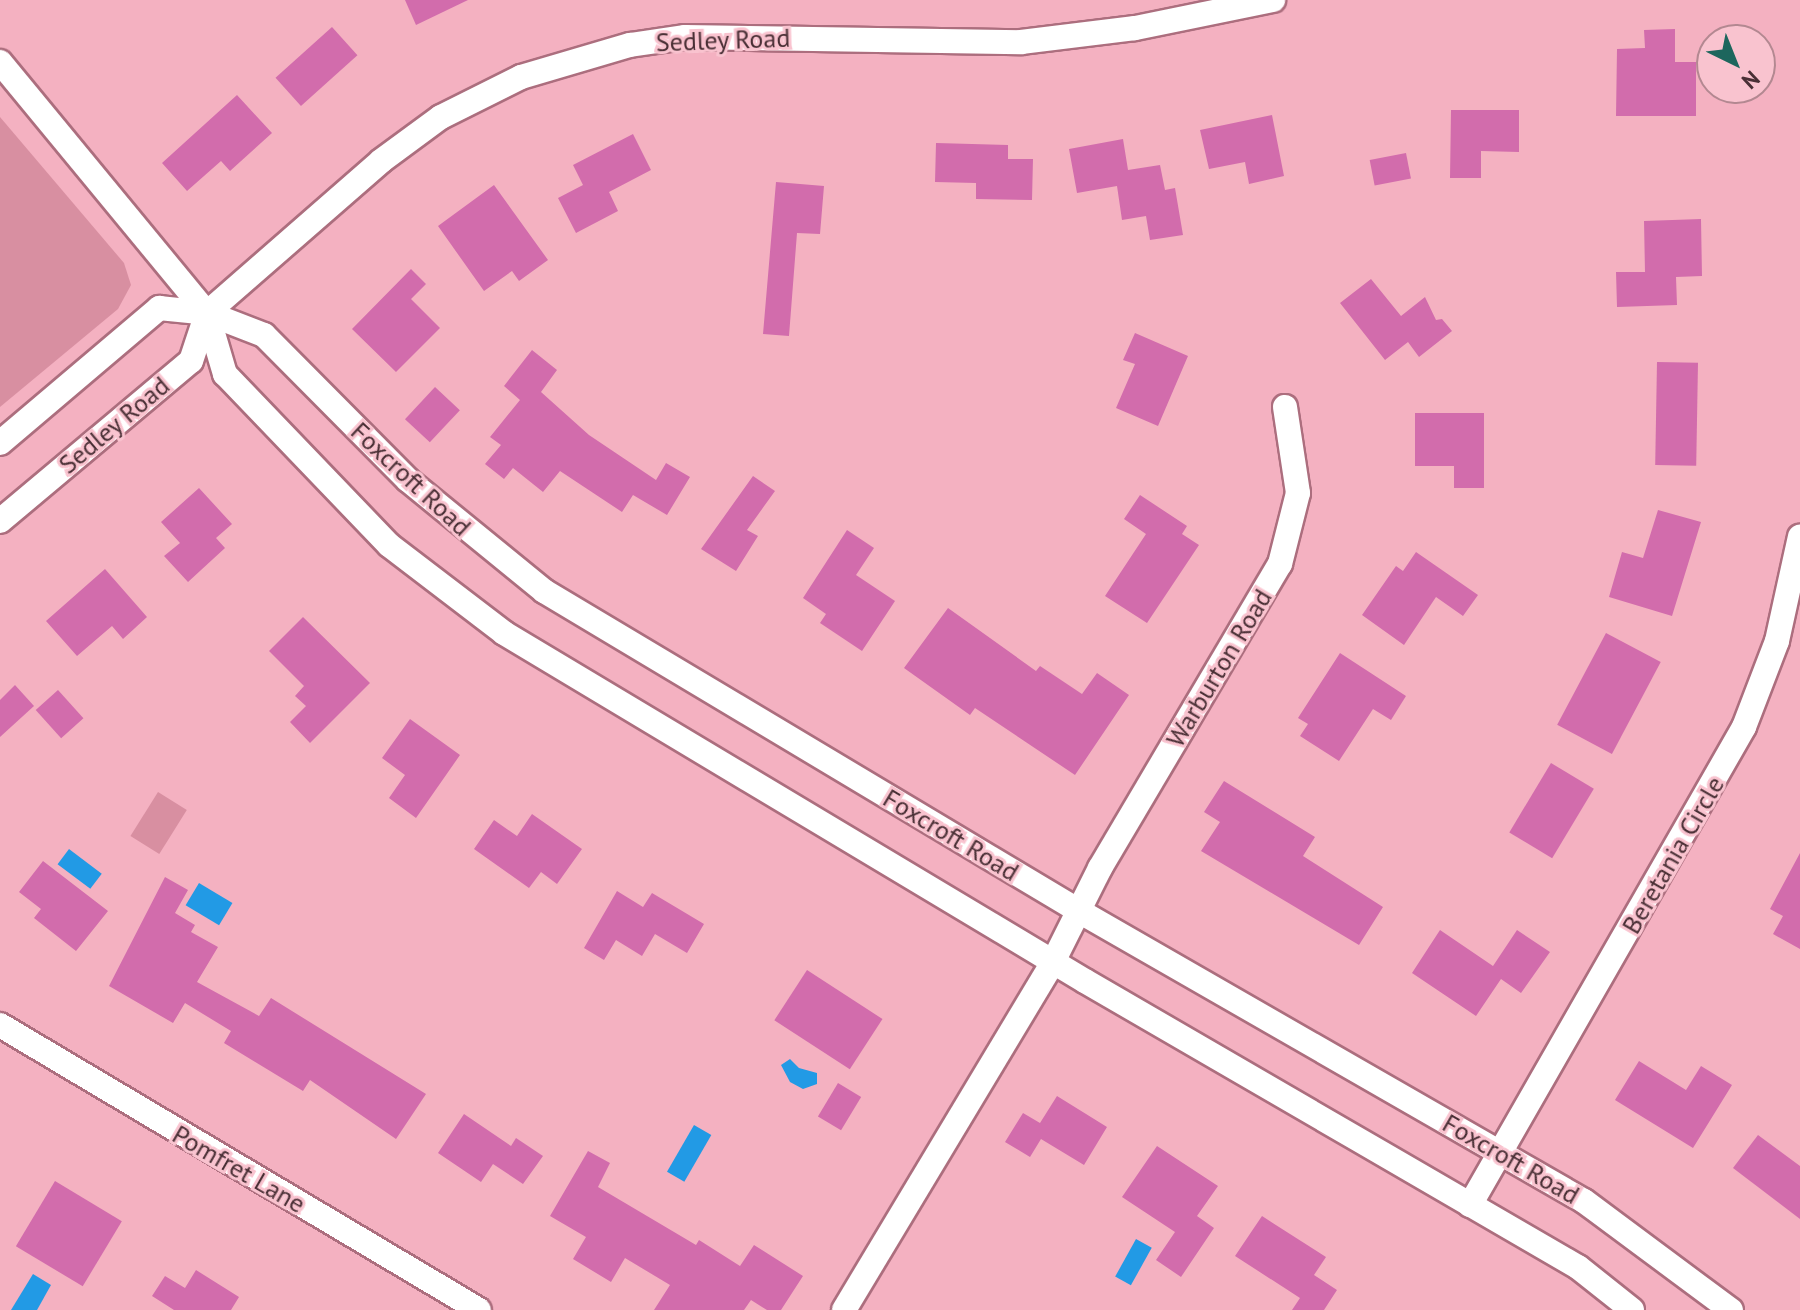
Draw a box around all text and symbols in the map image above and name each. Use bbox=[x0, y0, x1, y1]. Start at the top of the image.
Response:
street label: Sedley Road bbox=[655, 22, 791, 58]
north arrow bbox=[1696, 24, 1776, 104]
text: N bbox=[1736, 65, 1766, 95]
street label: Sedley Road bbox=[52, 370, 176, 480]
street label: Foxcroft Road bbox=[345, 416, 477, 542]
street label: Warburton Road bbox=[1160, 583, 1278, 753]
street label: Beretania Circle bbox=[1615, 771, 1731, 939]
street label: Foxcroft Road bbox=[878, 782, 1024, 888]
street label: Foxcroft Road bbox=[1437, 1107, 1585, 1211]
street label: Pomfret Lane bbox=[167, 1118, 311, 1220]

